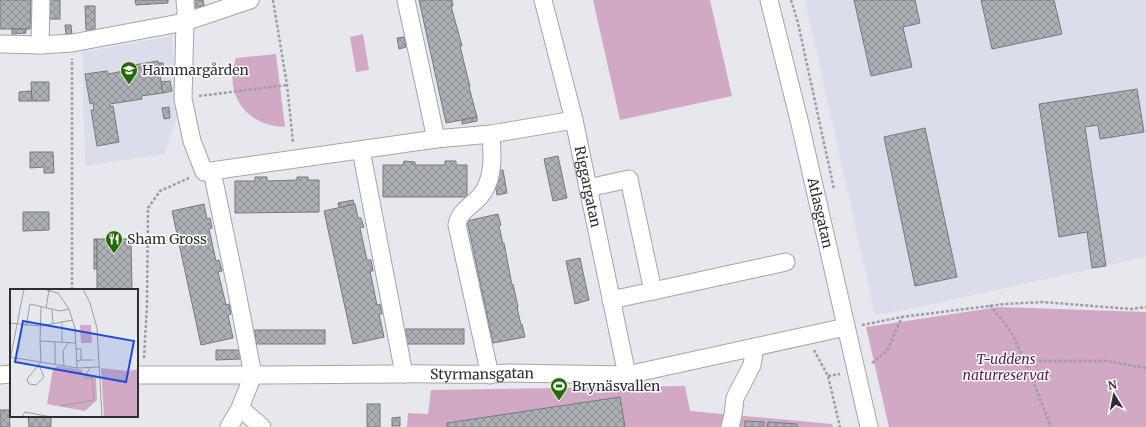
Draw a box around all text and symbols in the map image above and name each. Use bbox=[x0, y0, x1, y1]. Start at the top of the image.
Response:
school or university icon: Hammargården bbox=[119, 60, 139, 85]
place label: Hammargården bbox=[142, 61, 249, 79]
street label: Riggargatan bbox=[571, 144, 605, 229]
street label: Atlasgatan bbox=[803, 175, 837, 250]
restaurant icon: Sham Gross bbox=[104, 229, 124, 254]
place label: Sham Gross bbox=[127, 230, 207, 248]
inset map bbox=[10, 289, 138, 417]
park label: T-uddens naturreservat bbox=[963, 350, 1050, 384]
street label: Styrmansgatan bbox=[430, 364, 534, 383]
north arrow bbox=[1094, 375, 1134, 415]
sports icon: Brynäsvallen bbox=[549, 376, 569, 401]
place label: Brynäsvallen bbox=[572, 377, 660, 395]
text: N bbox=[1107, 377, 1118, 393]

